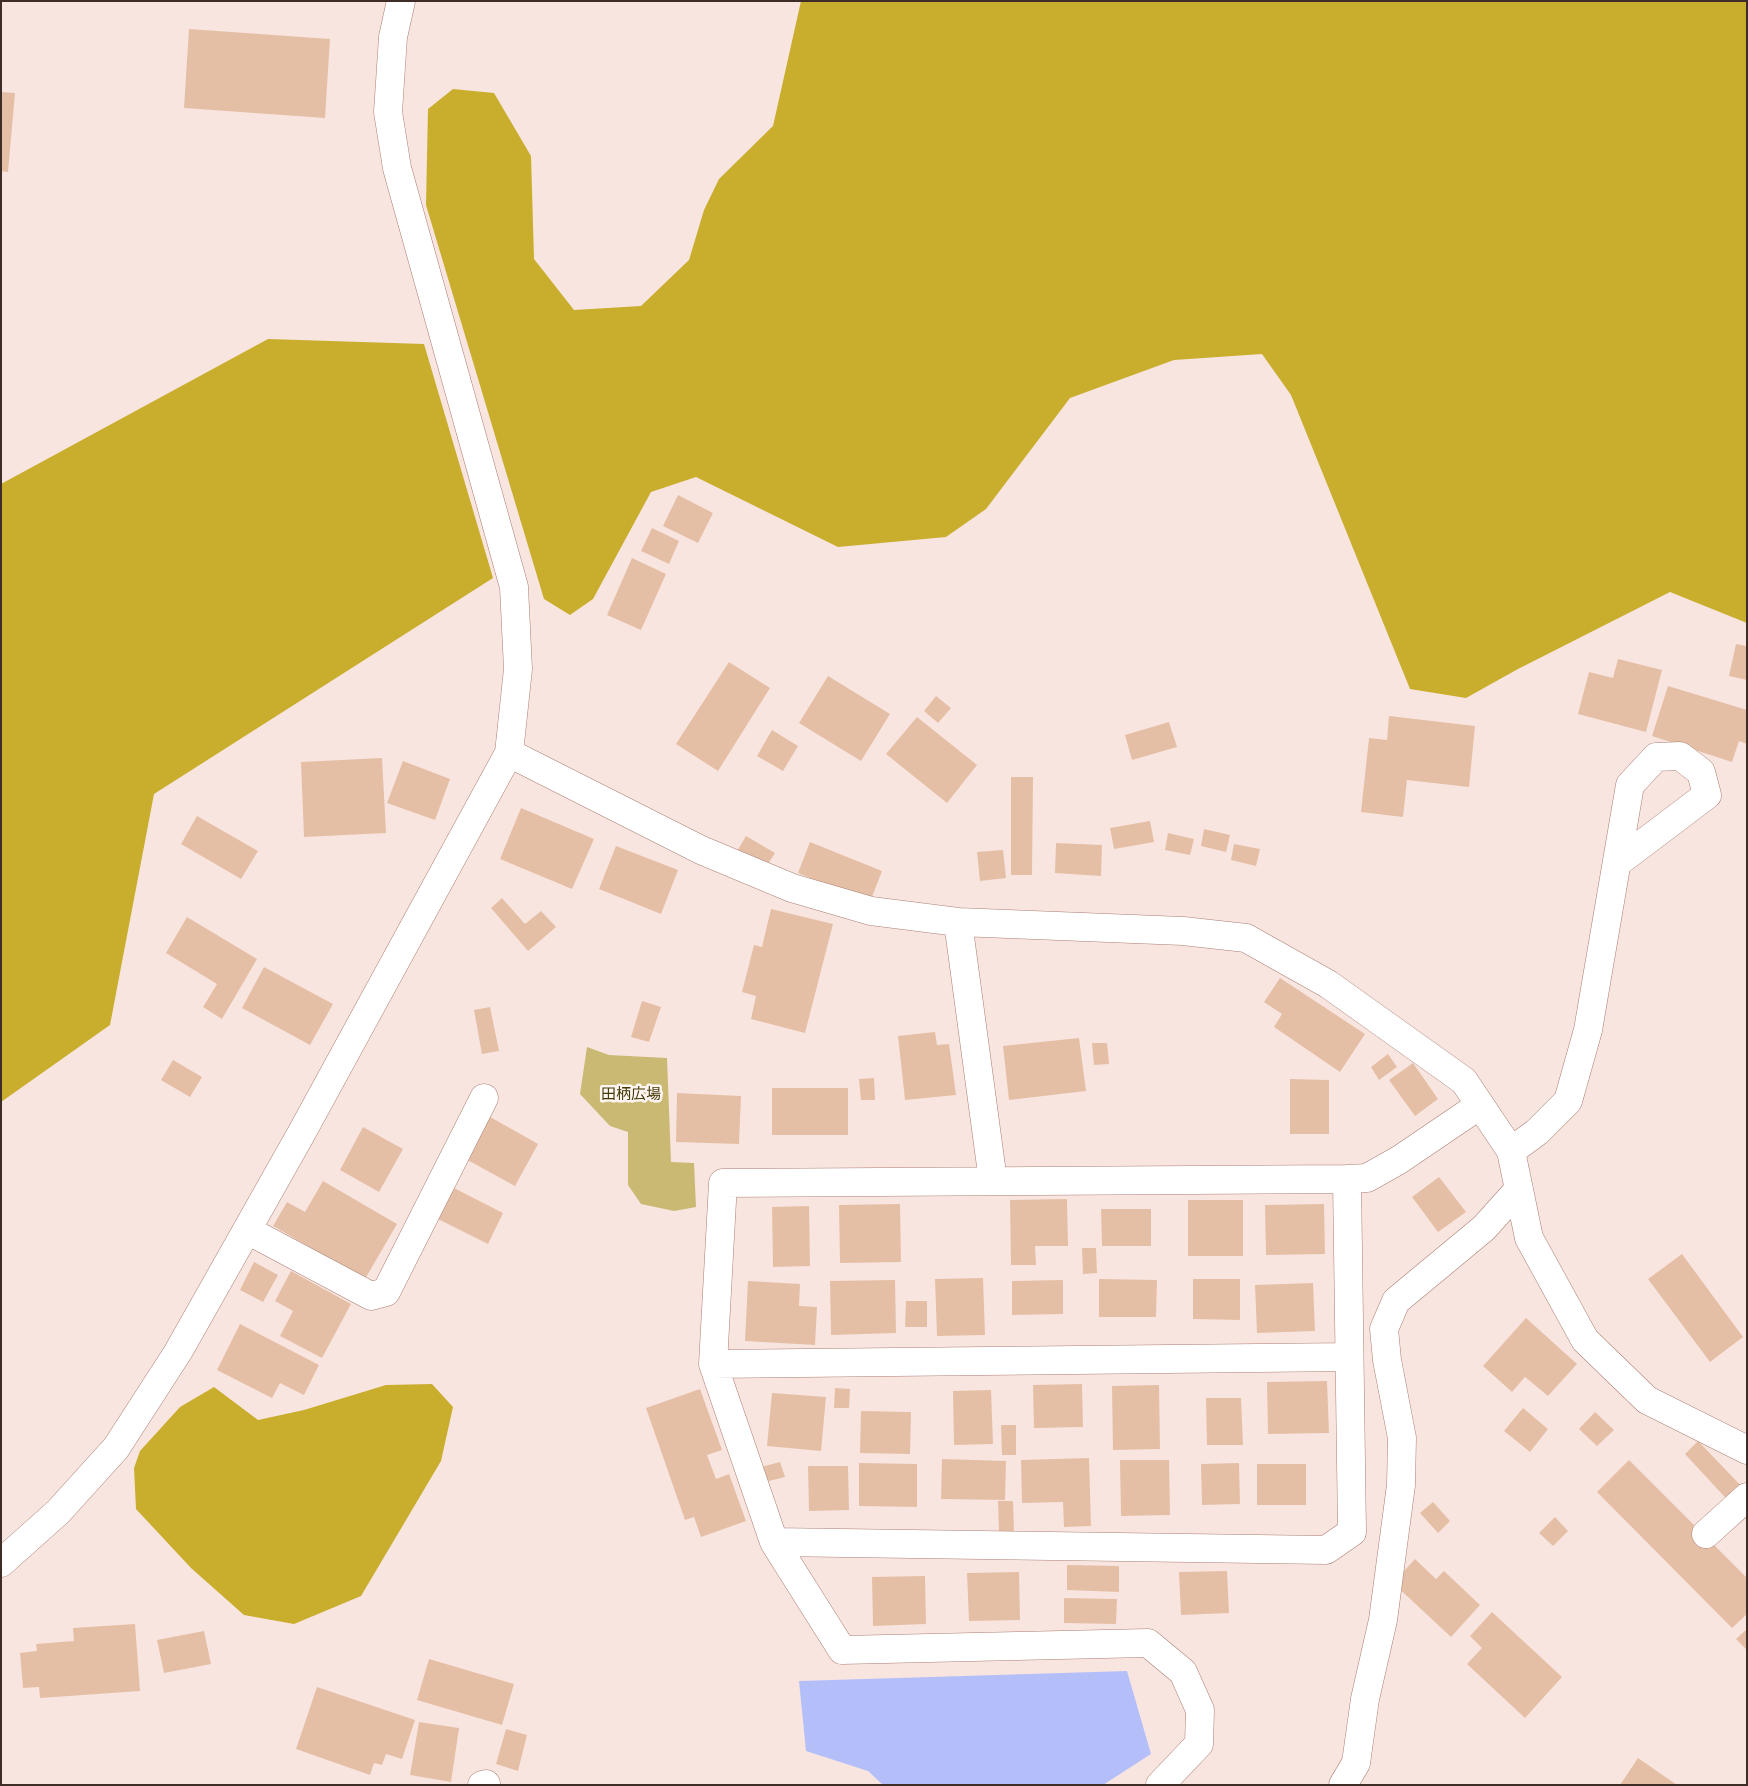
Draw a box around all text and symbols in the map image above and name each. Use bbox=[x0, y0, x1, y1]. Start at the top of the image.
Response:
park label: 田柄広場 bbox=[601, 1085, 661, 1103]

